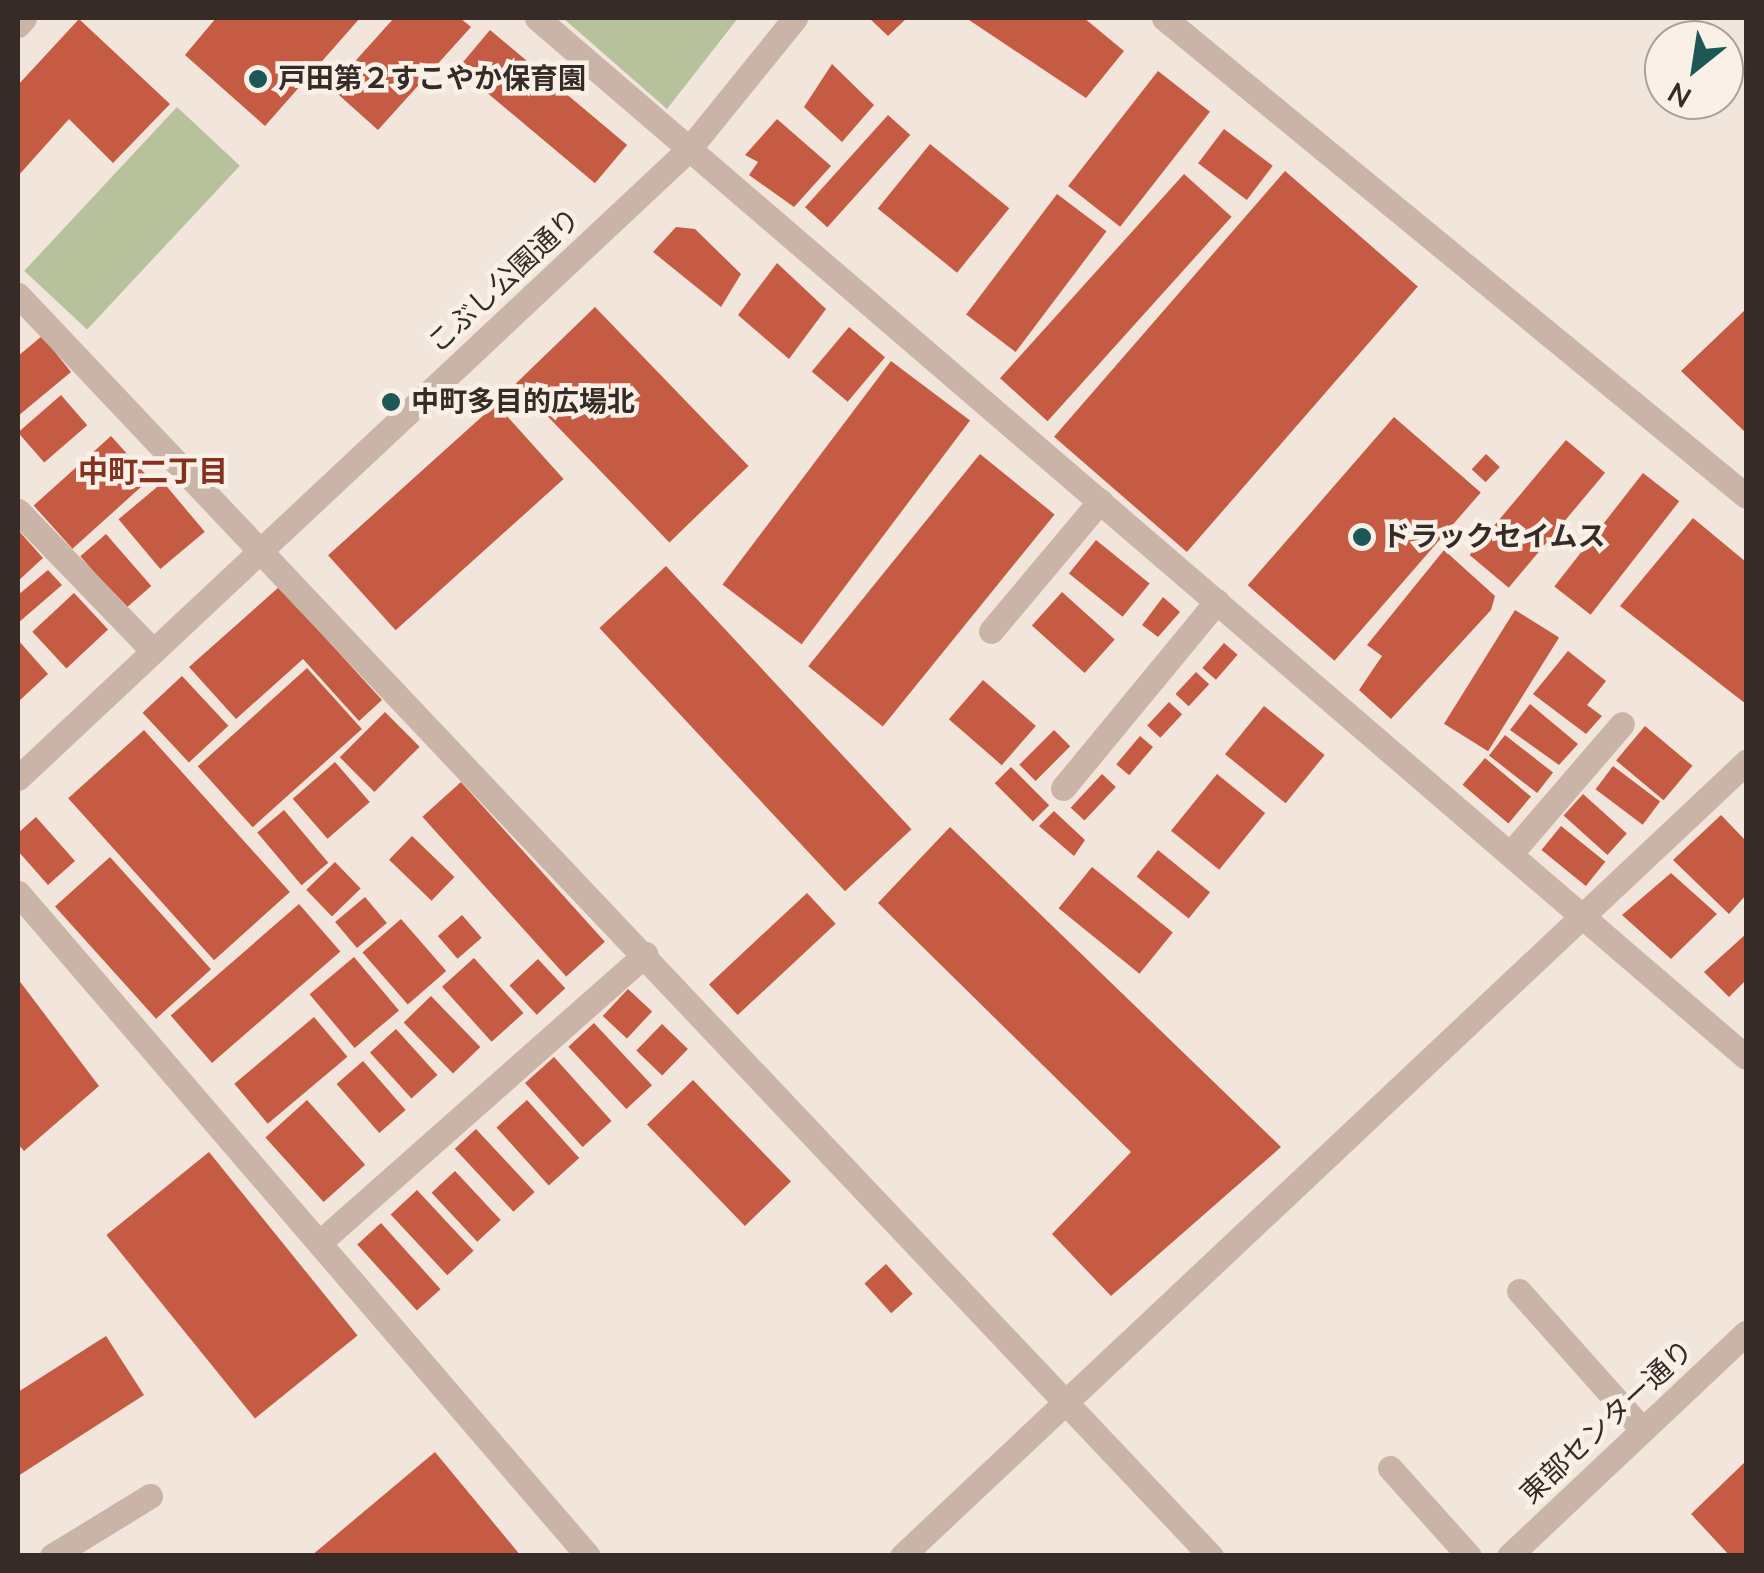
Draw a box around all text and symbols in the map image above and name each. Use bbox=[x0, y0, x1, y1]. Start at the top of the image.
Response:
north arrow bbox=[1644, 20, 1744, 120]
place label: 戸田第２すこやか保育園 bbox=[278, 62, 586, 96]
marker: 戸田第２すこやか保育園 bbox=[247, 68, 269, 90]
text: N bbox=[1661, 73, 1699, 116]
street label: こぶし公園通り bbox=[421, 202, 587, 360]
place label: 中町多目的広場北 bbox=[411, 385, 635, 419]
marker: 中町多目的広場北 bbox=[380, 391, 402, 413]
district label: 中町二丁目 bbox=[78, 455, 228, 491]
place label: ドラックセイムス bbox=[1382, 520, 1606, 554]
marker: ドラックセイムス bbox=[1351, 526, 1373, 548]
street label: 東部センター通り bbox=[1514, 1333, 1700, 1511]

